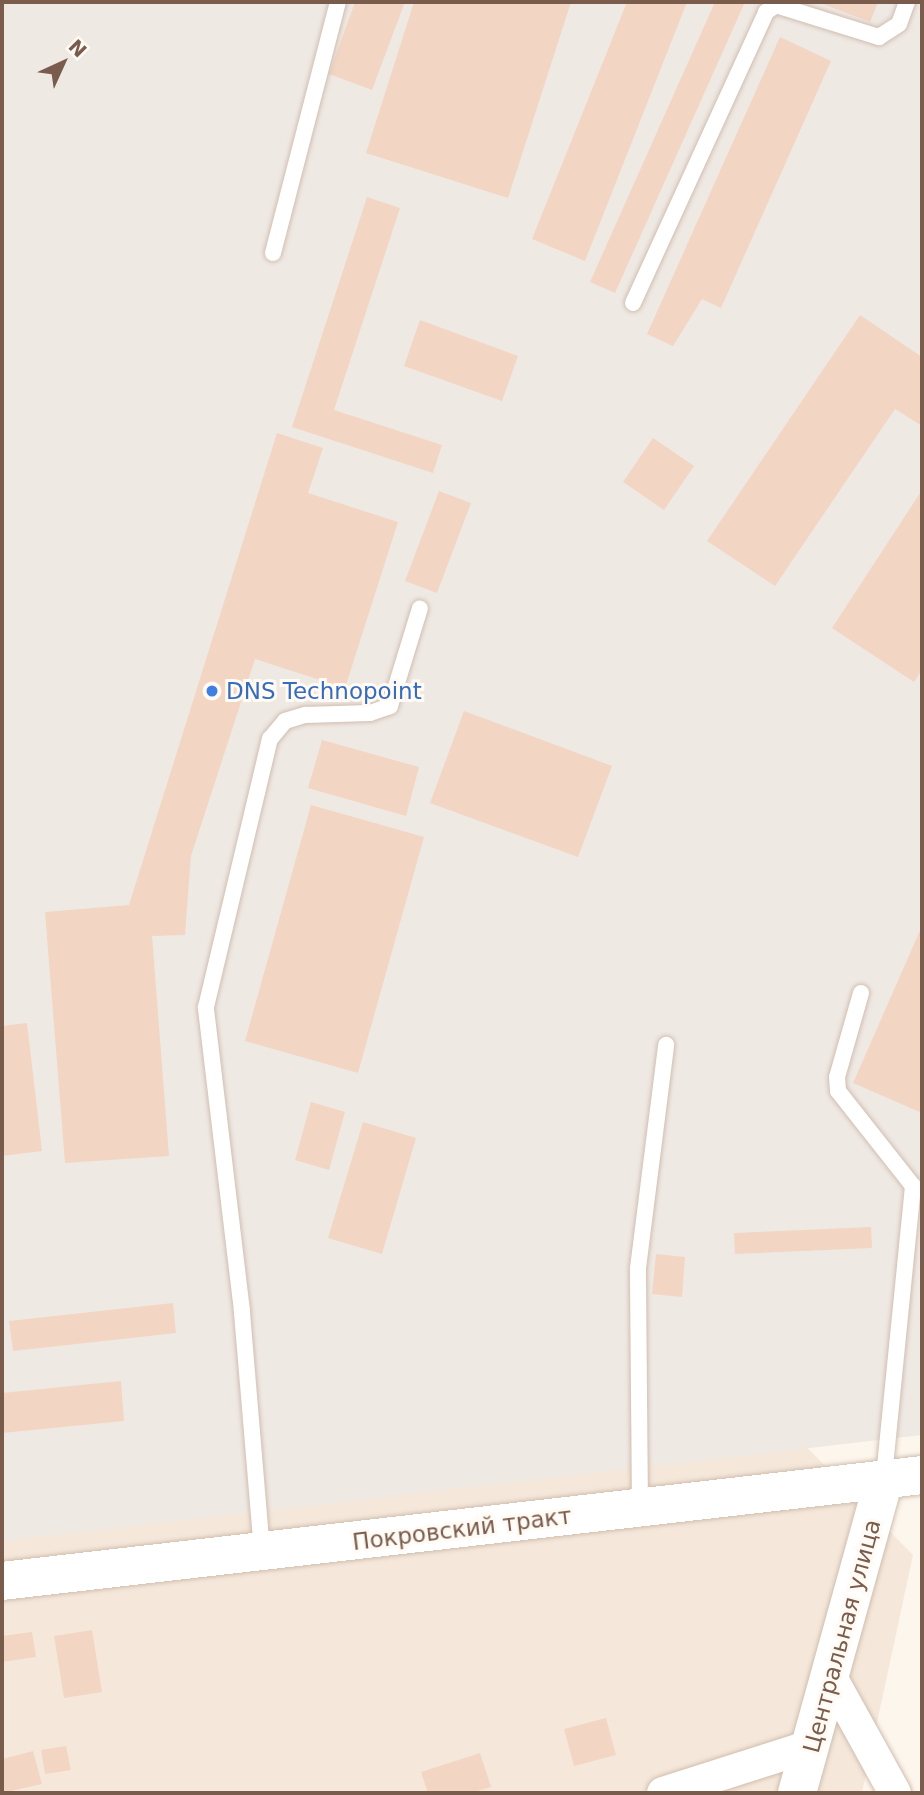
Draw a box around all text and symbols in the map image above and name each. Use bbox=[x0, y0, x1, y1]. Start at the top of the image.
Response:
north arrow bbox=[28, 28, 98, 98]
text: N bbox=[64, 35, 91, 62]
place label: DNS Technopoint bbox=[226, 677, 422, 705]
marker: DNS Technopoint bbox=[204, 683, 220, 699]
street label: Покровский тракт bbox=[351, 1502, 573, 1556]
street label: Центральная улица bbox=[798, 1516, 886, 1756]

